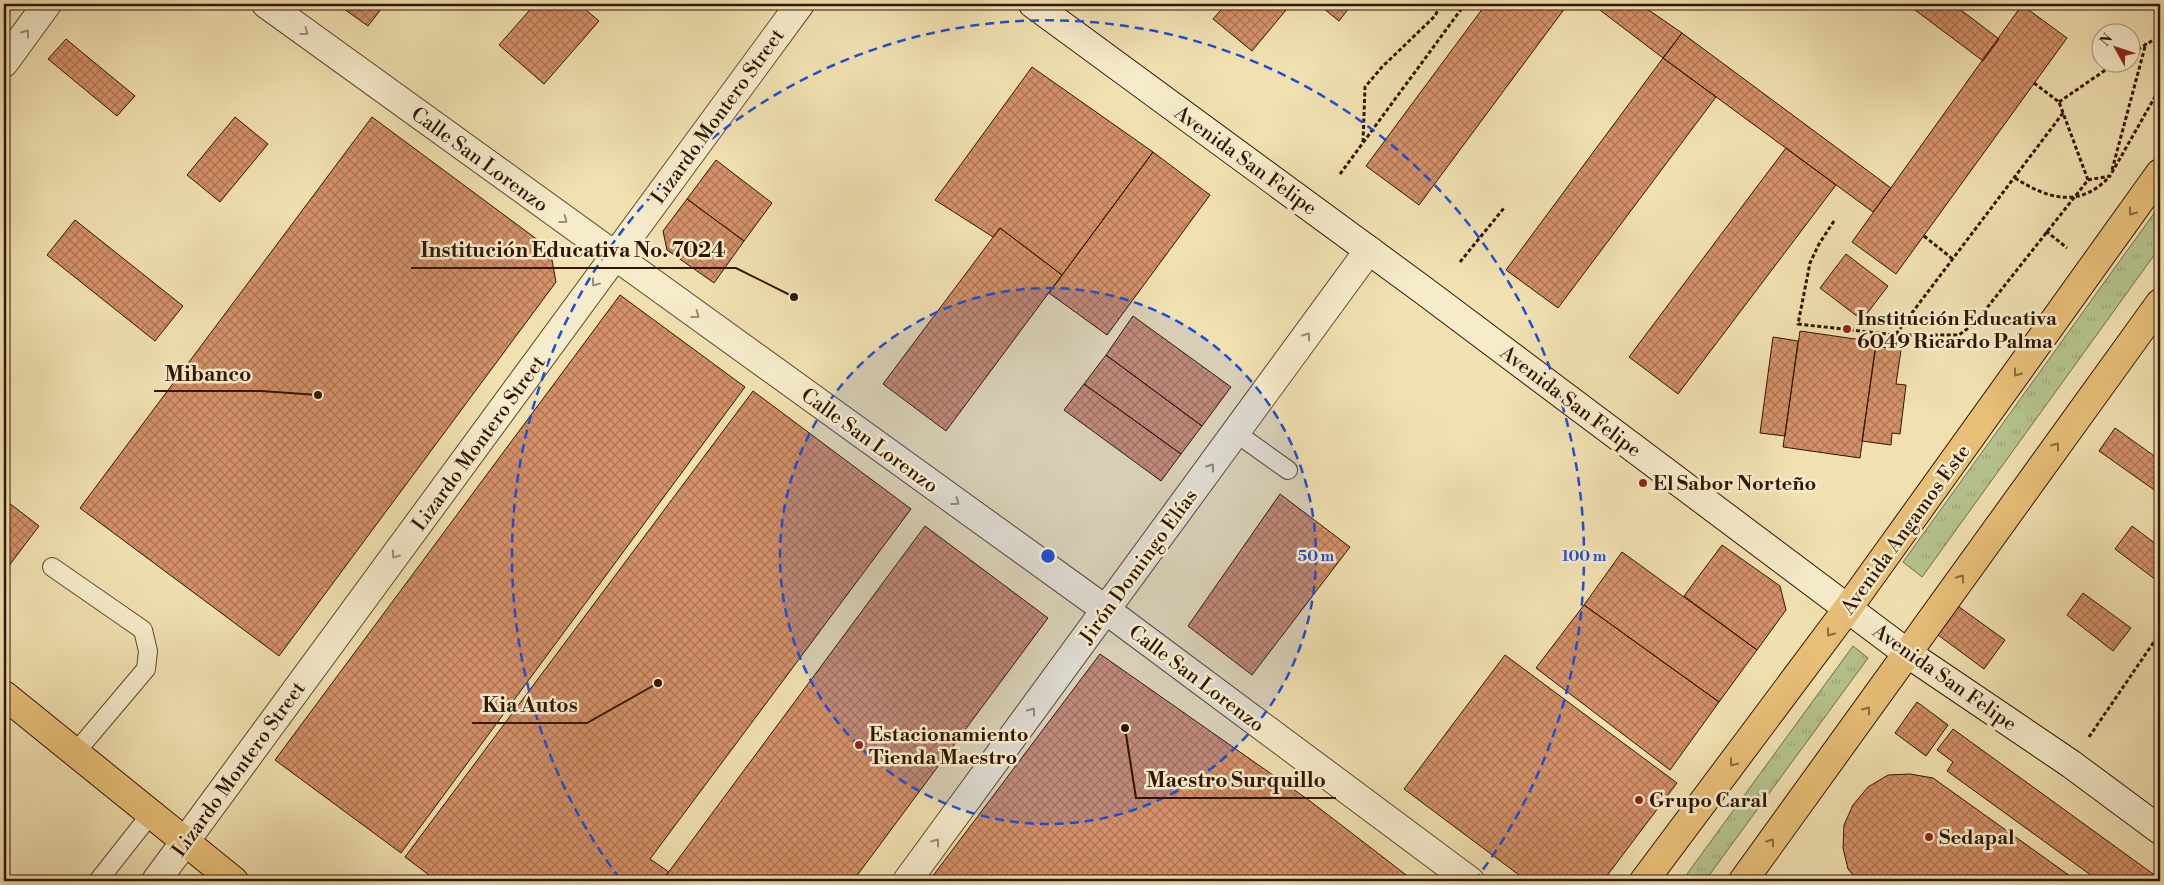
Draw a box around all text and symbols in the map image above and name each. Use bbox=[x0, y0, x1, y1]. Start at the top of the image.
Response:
north arrow bbox=[2092, 22, 2142, 72]
street label: Lizardo Montero Street bbox=[646, 24, 790, 209]
one-way arrow bbox=[299, 26, 309, 35]
one-way arrow bbox=[20, 30, 28, 39]
text: N bbox=[2096, 30, 2117, 50]
street label: Avenida San Felipe bbox=[1168, 100, 1321, 221]
street label: Calle San Lorenzo bbox=[406, 102, 553, 218]
one-way arrow bbox=[2129, 206, 2138, 216]
one-way arrow bbox=[558, 214, 568, 223]
callout: Institución Educativa No. 7024 bbox=[411, 232, 736, 268]
text: Institución Educativa No. 7024 bbox=[421, 238, 725, 264]
one-way arrow bbox=[592, 277, 601, 287]
place label: Institución Educativa 6049 Ricardo Palma bbox=[1857, 307, 2057, 355]
one-way arrow bbox=[690, 309, 700, 318]
marker: Institución Educativa 6049 Ricardo Palma bbox=[1841, 323, 1853, 335]
one-way arrow bbox=[1301, 333, 1309, 342]
street label: Avenida San Felipe bbox=[1494, 340, 1646, 463]
street label: Lizardo Montero Street bbox=[407, 351, 551, 536]
callout: Mibanco bbox=[154, 355, 261, 391]
text: Mibanco bbox=[165, 362, 251, 388]
one-way arrow bbox=[2013, 367, 2023, 376]
street label: Calle San Lorenzo bbox=[796, 383, 943, 499]
street label: Avenida Angamos Este bbox=[1836, 440, 1976, 621]
one-way arrow bbox=[2050, 443, 2060, 452]
one-way arrow bbox=[1205, 464, 1213, 473]
place label: El Sabor Norteño bbox=[1653, 472, 1816, 497]
marker: El Sabor Norteño bbox=[1637, 477, 1649, 489]
street label: Jirón Domingo Elías bbox=[1074, 485, 1204, 650]
one-way arrow bbox=[950, 496, 960, 505]
centre of rings bbox=[1039, 547, 1057, 565]
text: 50 m bbox=[1298, 547, 1334, 566]
text: 100 m bbox=[1562, 547, 1607, 566]
one-way arrow bbox=[392, 549, 401, 559]
one-way arrow bbox=[1955, 574, 1964, 584]
street label: Avenida San Felipe bbox=[1866, 619, 2021, 737]
street label: Calle San Lorenzo bbox=[1123, 620, 1269, 738]
one-way arrow bbox=[1827, 627, 1836, 637]
street label: Lizardo Montero Street bbox=[167, 677, 311, 862]
callout: Kia Autos bbox=[472, 687, 587, 723]
text: Kia Autos bbox=[482, 693, 578, 719]
one-way arrow bbox=[1861, 706, 1870, 716]
one-way arrow bbox=[1026, 708, 1034, 717]
place label: Estacionamiento Tienda Maestro bbox=[869, 723, 1028, 771]
marker: Estacionamiento Tienda Maestro bbox=[853, 739, 865, 751]
one-way arrow bbox=[1730, 757, 1739, 767]
callout: Maestro Surquillo bbox=[1136, 762, 1336, 798]
text: Maestro Surquillo bbox=[1146, 768, 1326, 794]
place label: Grupo Caral bbox=[1649, 789, 1768, 814]
marker: Grupo Caral bbox=[1633, 794, 1645, 806]
place label: Sedapal bbox=[1939, 826, 2015, 851]
marker: Sedapal bbox=[1923, 831, 1935, 843]
one-way arrow bbox=[1765, 838, 1774, 848]
one-way arrow bbox=[930, 839, 938, 848]

